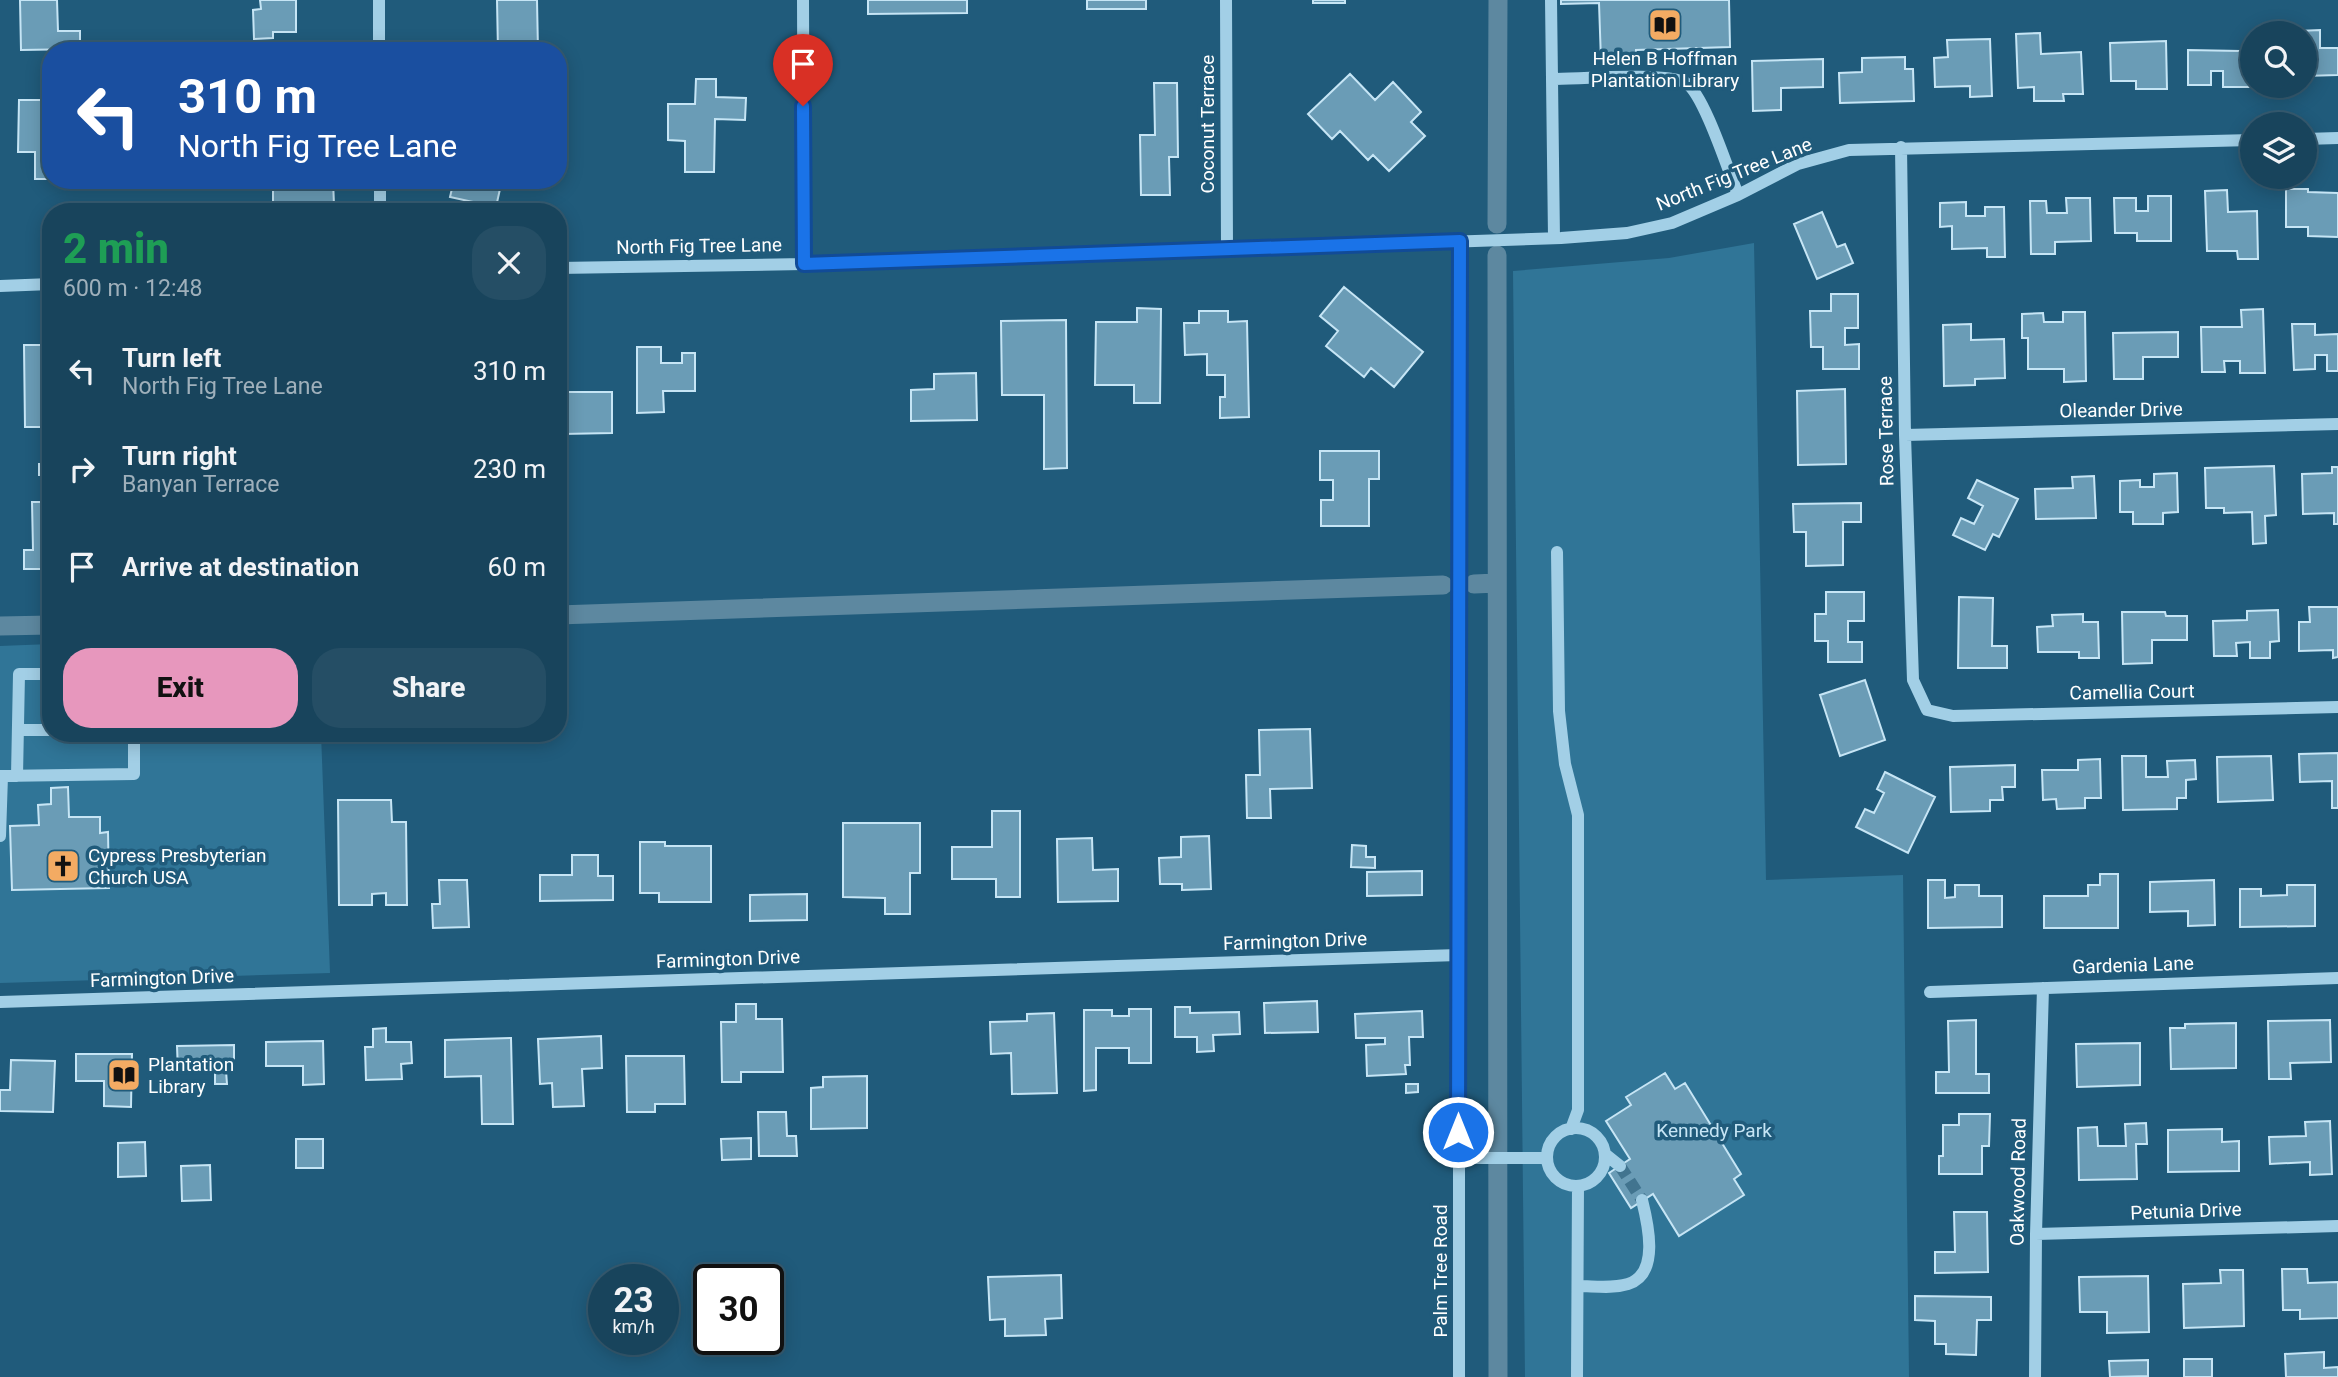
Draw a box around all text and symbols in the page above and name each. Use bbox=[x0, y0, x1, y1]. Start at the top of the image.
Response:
library icon: Helen B Hoffman Plantation Library bbox=[1646, 6, 1684, 44]
map controls bbox=[2240, 21, 2317, 189]
button: search bbox=[2240, 21, 2317, 98]
pin bbox=[773, 34, 833, 106]
icon: arrive bbox=[784, 45, 822, 83]
place label: Helen B Hoffman Plantation Library bbox=[1591, 47, 1739, 92]
street label: Coconut Terrace bbox=[1196, 55, 1219, 193]
text: 310 m bbox=[178, 68, 317, 125]
icon: left bbox=[63, 70, 154, 161]
button: layers bbox=[2240, 112, 2317, 189]
text: North Fig Tree Lane bbox=[178, 127, 457, 165]
street label: North Fig Tree Lane bbox=[1653, 132, 1815, 216]
text: 2 min bbox=[63, 224, 169, 273]
button: close bbox=[472, 226, 546, 300]
street label: North Fig Tree Lane bbox=[616, 233, 782, 259]
text: 600 m · 12:48 bbox=[63, 275, 202, 302]
text: Turn left bbox=[122, 343, 221, 373]
icon: left bbox=[63, 352, 101, 390]
text: 310 m bbox=[473, 356, 546, 386]
text: North Fig Tree Lane bbox=[122, 373, 323, 400]
street label: Rose Terrace bbox=[1874, 376, 1898, 486]
street label: Oleander Drive bbox=[2059, 397, 2183, 423]
text: Turn right bbox=[122, 441, 237, 471]
icon: right bbox=[63, 450, 101, 488]
text: 230 m bbox=[473, 454, 546, 484]
text: Banyan Terrace bbox=[122, 471, 279, 498]
icon: arrive bbox=[63, 548, 101, 586]
text: Arrive at destination bbox=[122, 552, 359, 582]
text: 60 m bbox=[488, 552, 546, 582]
button: Exit bbox=[63, 648, 298, 728]
button: Share bbox=[312, 648, 546, 728]
street label: Camellia Court bbox=[2069, 679, 2195, 705]
place label: Cypress Presbyterian Church USA bbox=[88, 844, 267, 889]
church icon: Cypress Presbyterian Church USA bbox=[44, 847, 82, 885]
street label: Farmington Drive bbox=[1223, 927, 1367, 955]
street label: Farmington Drive bbox=[656, 945, 800, 973]
street label: Gardenia Lane bbox=[2072, 951, 2194, 979]
street label: Farmington Drive bbox=[90, 964, 234, 992]
place label: Plantation Library bbox=[148, 1053, 234, 1098]
library icon: Plantation Library bbox=[105, 1056, 143, 1094]
position arrow bbox=[1421, 1095, 1495, 1169]
street label: Oakwood Road bbox=[2005, 1118, 2031, 1246]
park label: Kennedy Park bbox=[1656, 1119, 1772, 1142]
street label: Petunia Drive bbox=[2130, 1198, 2242, 1224]
street label: Palm Tree Road bbox=[1429, 1204, 1452, 1338]
speed limit sign: 30 bbox=[693, 1264, 784, 1355]
text: 23 bbox=[613, 1280, 654, 1321]
text: km/h bbox=[612, 1316, 655, 1337]

